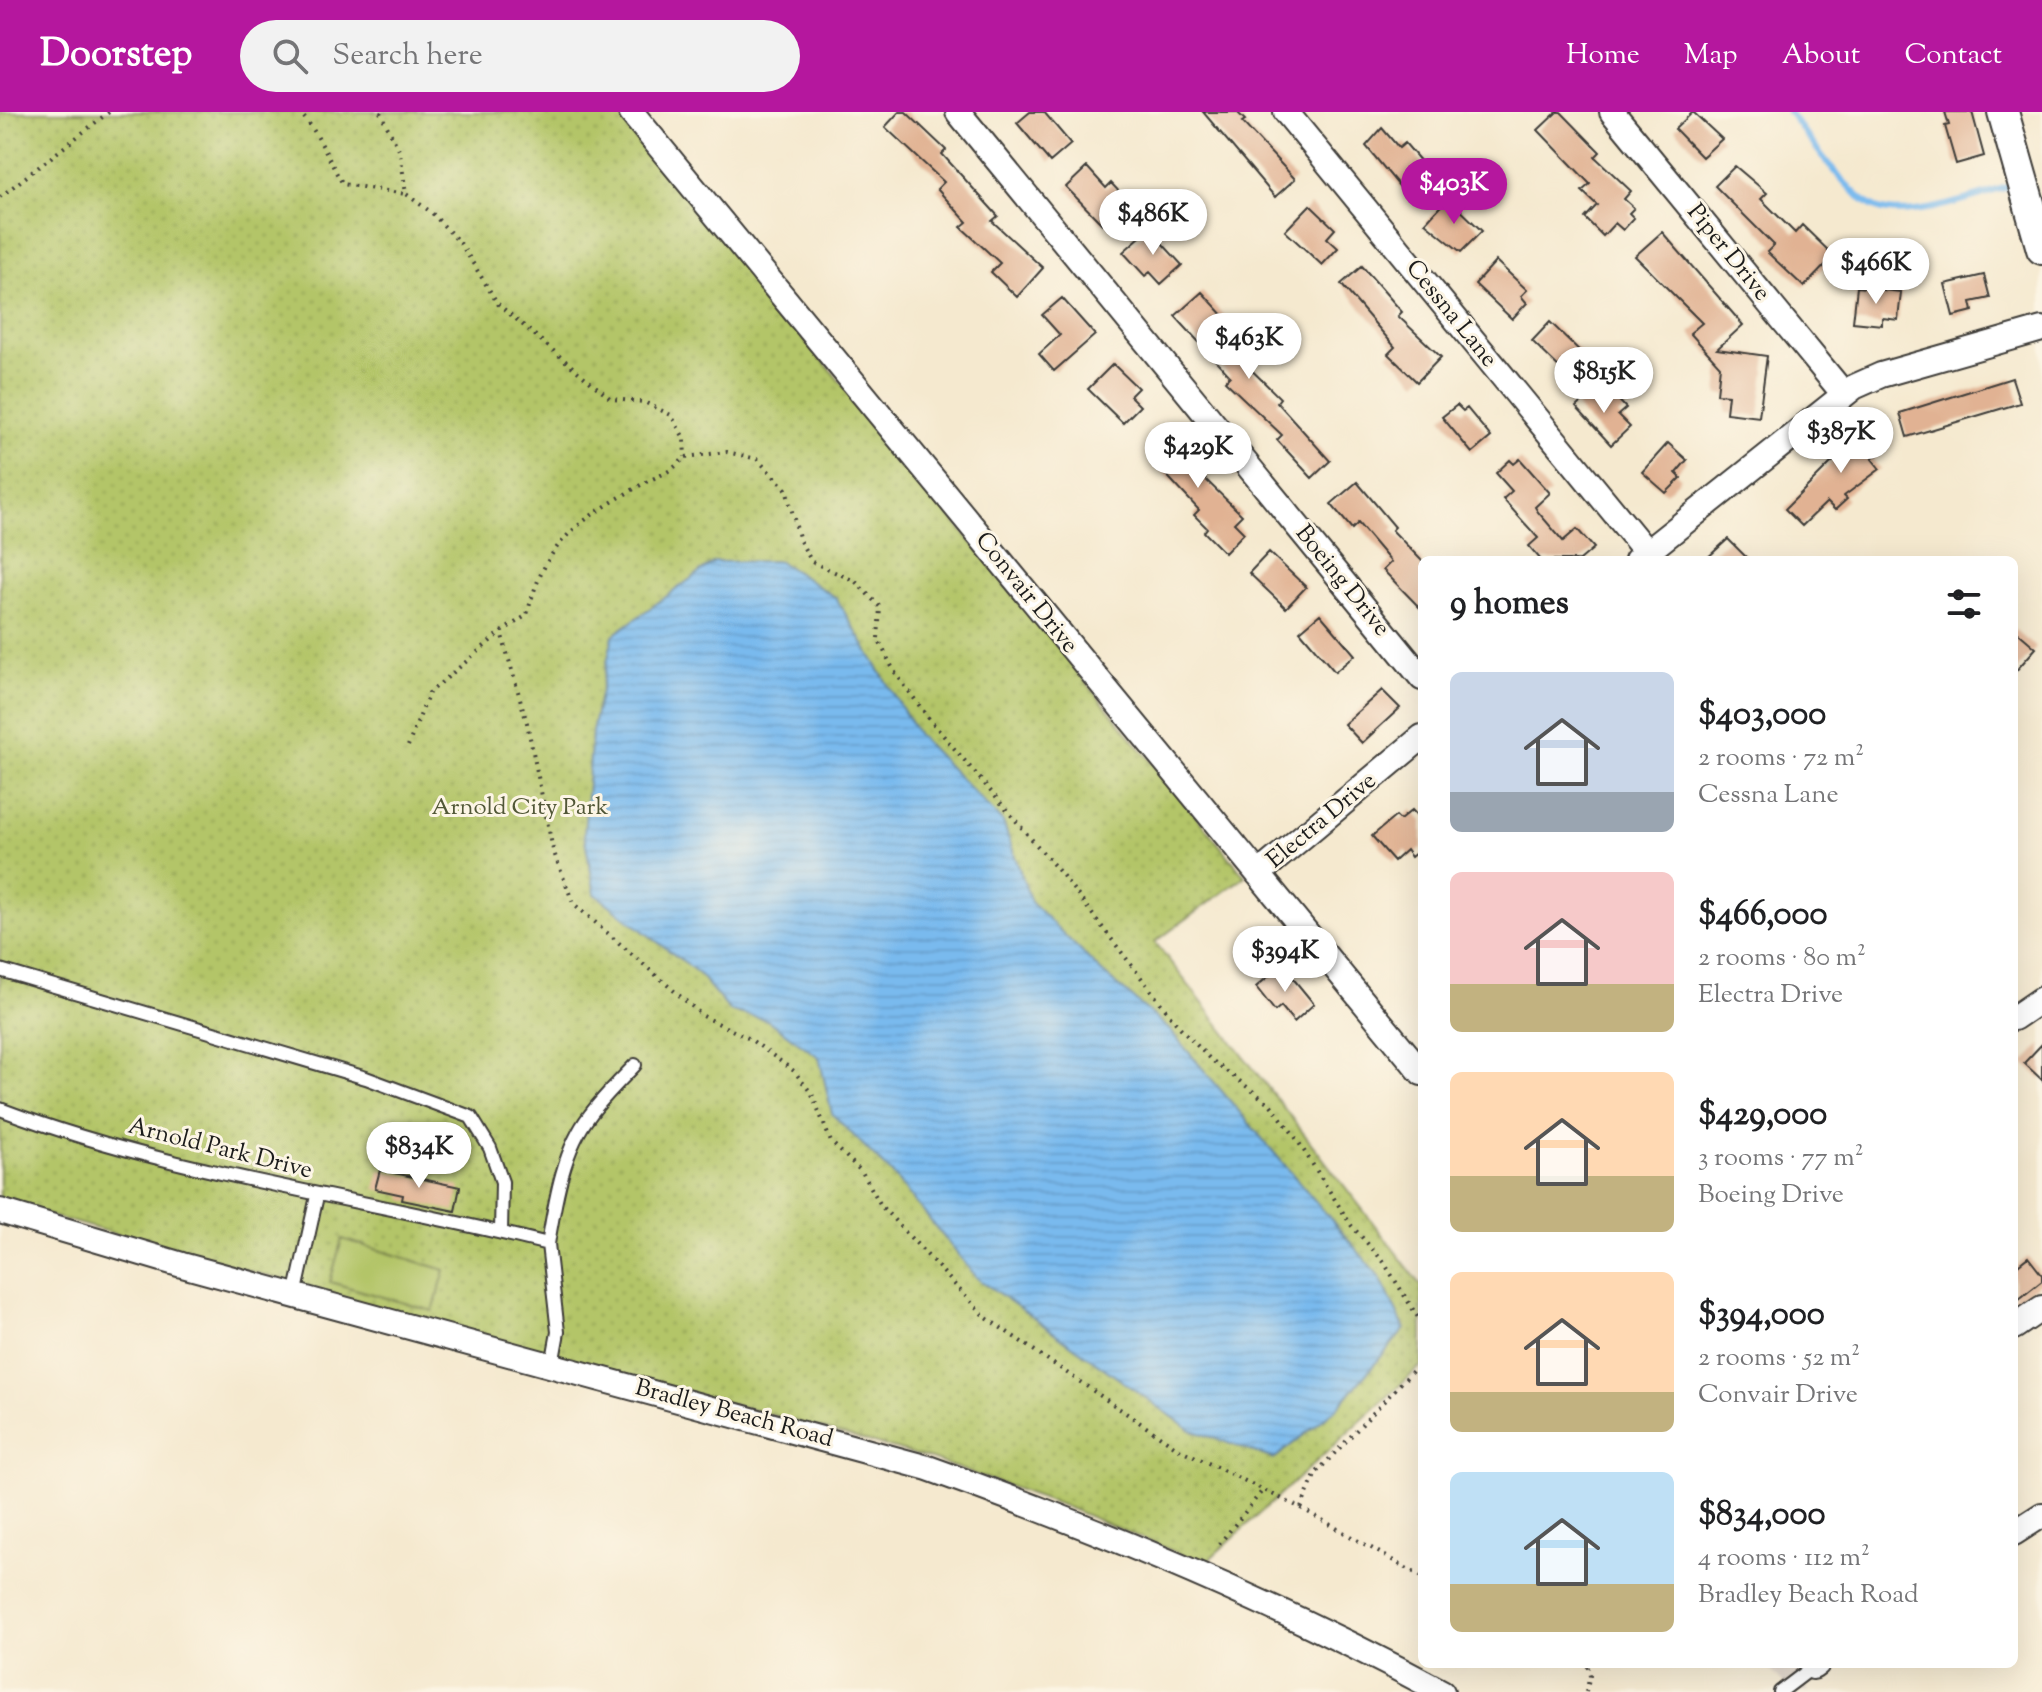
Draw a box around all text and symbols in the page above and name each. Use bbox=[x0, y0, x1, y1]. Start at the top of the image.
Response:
search box bbox=[240, 20, 800, 92]
text: Doorstep bbox=[40, 29, 192, 83]
icon: search bbox=[268, 34, 312, 78]
text: Search here bbox=[332, 35, 483, 78]
text: Home bbox=[1566, 36, 1640, 76]
text: Map bbox=[1684, 36, 1738, 76]
text: About bbox=[1782, 36, 1860, 76]
text: Contact bbox=[1904, 36, 2002, 76]
pin: $403K bbox=[1398, 158, 1510, 226]
text: $403K bbox=[1419, 165, 1489, 202]
pin: $486K bbox=[1097, 189, 1209, 257]
text: $486K bbox=[1117, 196, 1189, 233]
street label: Piper Drive bbox=[1678, 197, 1778, 309]
pin: $466K bbox=[1820, 238, 1932, 306]
text: $466K bbox=[1840, 245, 1912, 282]
street label: Cessna Lane bbox=[1397, 253, 1505, 375]
pin: $463K bbox=[1193, 313, 1305, 381]
text: $463K bbox=[1215, 320, 1283, 357]
pin: $815K bbox=[1548, 347, 1660, 415]
text: $815K bbox=[1572, 354, 1636, 391]
pin: $387K bbox=[1785, 407, 1897, 475]
text: $387K bbox=[1806, 414, 1876, 451]
pin: $429K bbox=[1142, 422, 1254, 490]
text: $429K bbox=[1163, 429, 1233, 466]
street label: Boeing Drive bbox=[1286, 518, 1398, 644]
street label: Convair Drive bbox=[966, 525, 1086, 661]
text: 9 homes bbox=[1450, 580, 1569, 629]
icon: filters bbox=[1942, 582, 1986, 626]
text: $403,000 bbox=[1698, 691, 1826, 740]
icon: home bbox=[1514, 704, 1610, 800]
text: 2 rooms · 72 m² bbox=[1698, 740, 1864, 777]
street label: Electra Drive bbox=[1260, 765, 1384, 877]
text: Cessna Lane bbox=[1698, 777, 1839, 814]
park label: Arnold City Park bbox=[432, 791, 608, 825]
text: $466,000 bbox=[1698, 891, 1828, 940]
icon: home bbox=[1514, 904, 1610, 1000]
pin: $394K bbox=[1229, 926, 1341, 994]
text: $394K bbox=[1251, 933, 1319, 970]
text: 2 rooms · 80 m² bbox=[1698, 940, 1866, 977]
text: Electra Drive bbox=[1698, 977, 1843, 1014]
text: $429,000 bbox=[1698, 1091, 1827, 1140]
icon: home bbox=[1514, 1104, 1610, 1200]
street label: Arnold Park Drive bbox=[124, 1110, 316, 1188]
pin: $834K bbox=[363, 1122, 475, 1190]
text: $834K bbox=[384, 1129, 454, 1166]
text: 3 rooms · 77 m² bbox=[1698, 1140, 1863, 1177]
text: Boeing Drive bbox=[1698, 1177, 1844, 1214]
text: $394,000 bbox=[1698, 1291, 1825, 1340]
icon: home bbox=[1514, 1304, 1610, 1400]
text: 2 rooms · 52 m² bbox=[1698, 1340, 1860, 1377]
street label: Bradley Beach Road bbox=[631, 1371, 837, 1457]
text: Convair Drive bbox=[1698, 1377, 1858, 1414]
text: $834,000 bbox=[1698, 1491, 1825, 1540]
icon: home bbox=[1514, 1504, 1610, 1600]
text: 4 rooms · 112 m² bbox=[1698, 1540, 1870, 1577]
text: Bradley Beach Road bbox=[1698, 1577, 1919, 1614]

